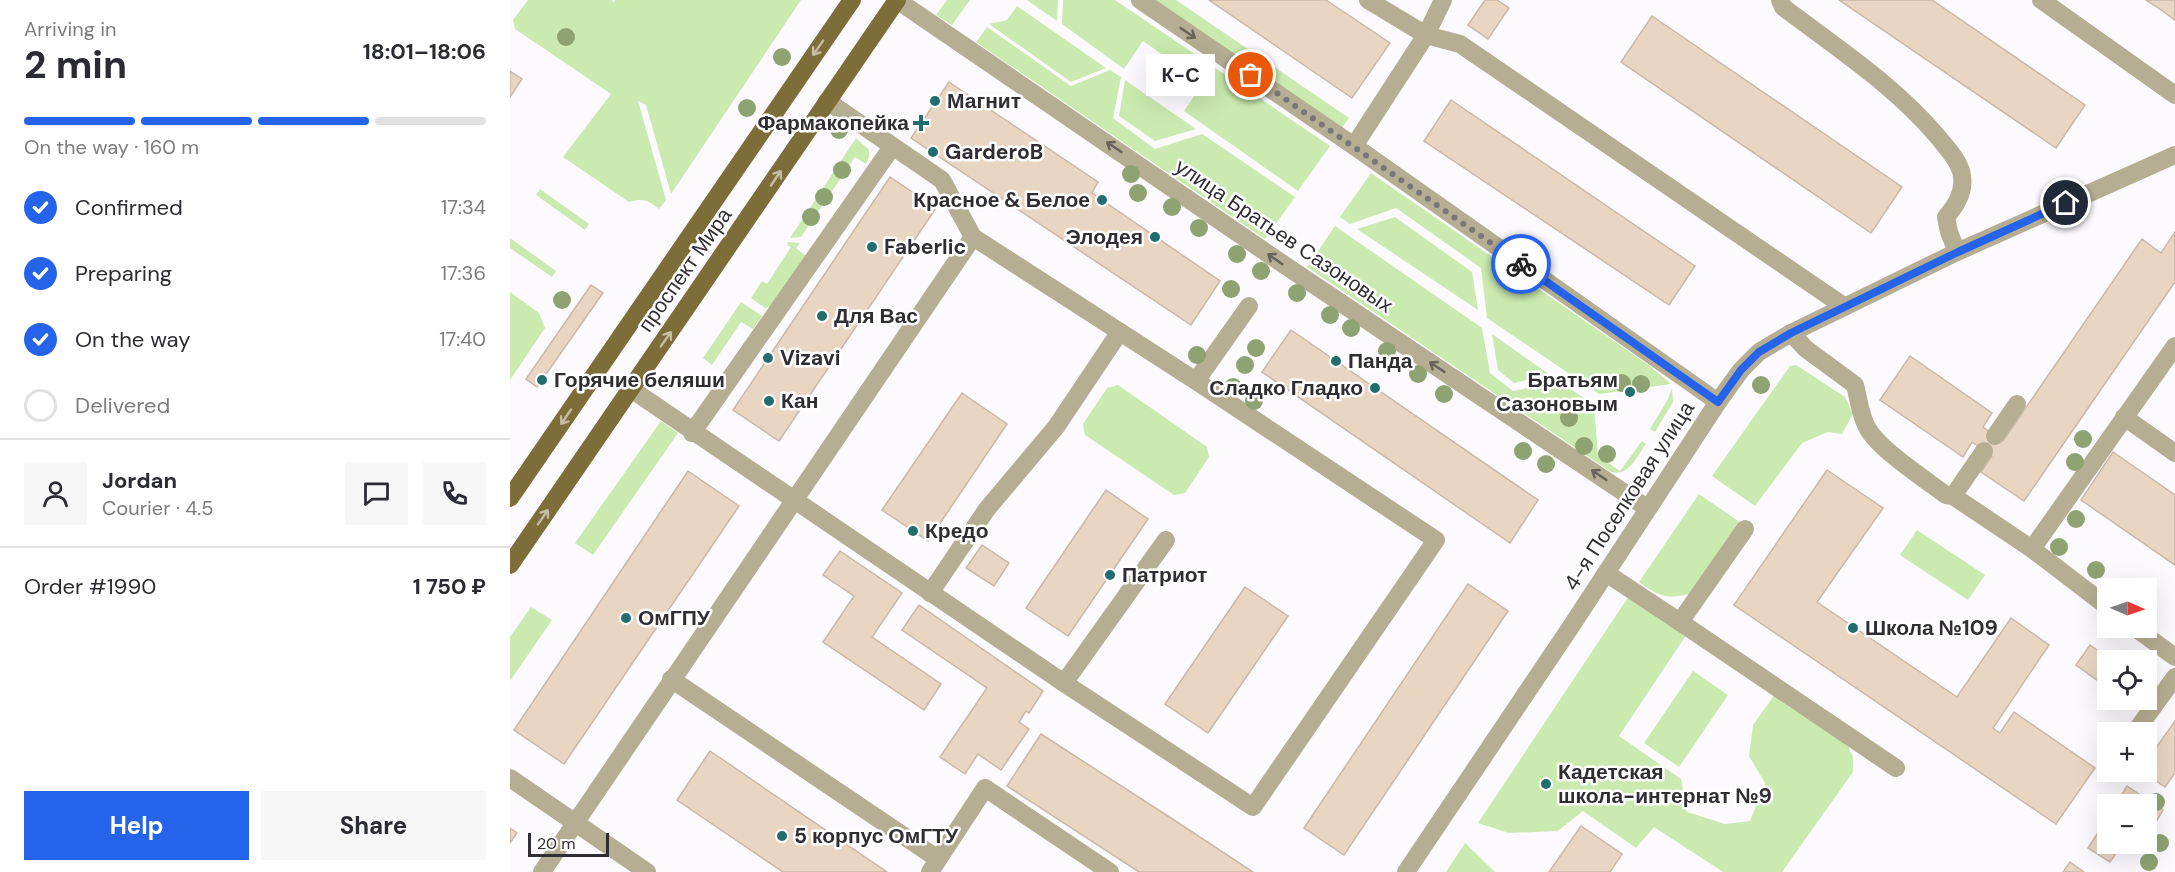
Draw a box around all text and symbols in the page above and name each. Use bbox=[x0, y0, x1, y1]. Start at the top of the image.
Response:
text: Arriving in bbox=[24, 16, 116, 42]
one-way arrow bbox=[1179, 27, 1196, 39]
text: 18:01–18:06 bbox=[363, 37, 486, 66]
text: 2 min bbox=[24, 39, 127, 90]
one-way arrow bbox=[812, 40, 824, 56]
pin bbox=[1225, 49, 1276, 100]
callout: К-С bbox=[1146, 54, 1215, 96]
icon: bag bbox=[1234, 58, 1267, 91]
text: К-С bbox=[1161, 62, 1200, 88]
place label: Магнит bbox=[947, 87, 1021, 115]
marker: Магнит bbox=[928, 94, 942, 108]
place label: Фармакопейка bbox=[757, 109, 909, 137]
marker: Фармакопейка bbox=[914, 116, 928, 130]
text: On the way · 160 m bbox=[24, 134, 199, 160]
place label: GarderoB bbox=[945, 138, 1043, 166]
one-way arrow bbox=[1107, 141, 1123, 153]
marker: GarderoB bbox=[926, 145, 940, 159]
street label: улица Братьев Сазоновых bbox=[1170, 153, 1399, 320]
one-way arrow bbox=[770, 170, 782, 187]
pin bbox=[2040, 177, 2091, 228]
place label: Красное & Белое bbox=[913, 186, 1090, 214]
icon: home bbox=[2049, 186, 2082, 219]
icon: check bbox=[24, 191, 57, 224]
text: Confirmed bbox=[75, 193, 183, 222]
marker: Красное & Белое bbox=[1095, 193, 1109, 207]
text: 17:34 bbox=[441, 194, 486, 220]
street label: проспект Мира bbox=[632, 202, 738, 338]
place label: Элодея bbox=[1066, 223, 1143, 251]
marker: Элодея bbox=[1148, 230, 1162, 244]
place label: Faberlic bbox=[884, 233, 966, 261]
courier bbox=[1491, 234, 1551, 294]
marker: Faberlic bbox=[865, 240, 879, 254]
icon: bike bbox=[1505, 248, 1538, 281]
one-way arrow bbox=[1266, 252, 1283, 265]
icon: check bbox=[24, 257, 57, 290]
text: Preparing bbox=[75, 259, 172, 288]
text: 17:36 bbox=[441, 260, 486, 286]
place label: Для Вас bbox=[834, 302, 918, 330]
marker: Для Вас bbox=[815, 309, 829, 323]
icon: check bbox=[24, 323, 57, 356]
text: On the way bbox=[75, 325, 190, 354]
text: 17:40 bbox=[439, 326, 486, 352]
one-way arrow bbox=[660, 331, 672, 348]
place label: Vizavi bbox=[780, 344, 840, 372]
place label: Панда bbox=[1348, 347, 1413, 375]
marker: Vizavi bbox=[761, 351, 775, 365]
marker: Панда bbox=[1329, 354, 1343, 368]
one-way arrow bbox=[1429, 361, 1446, 373]
place label: Горячие беляши bbox=[554, 366, 725, 394]
place label: Братьям Сазоновым bbox=[1496, 366, 1618, 418]
marker: Горячие беляши bbox=[535, 373, 549, 387]
place label: Сладко Гладко bbox=[1209, 374, 1363, 402]
marker: Сладко Гладко bbox=[1368, 381, 1382, 395]
marker: Братьям Сазоновым bbox=[1623, 385, 1637, 399]
place label: Кан bbox=[781, 387, 818, 415]
text: Delivered bbox=[75, 391, 170, 420]
marker: Кан bbox=[762, 394, 776, 408]
street label: 4-я Поселковая улица bbox=[1557, 396, 1701, 596]
one-way arrow bbox=[559, 408, 572, 425]
button: person bbox=[24, 462, 87, 525]
button: chat bbox=[345, 462, 408, 525]
button: phone bbox=[423, 462, 486, 525]
text: Jordan bbox=[102, 466, 177, 495]
one-way arrow bbox=[1591, 469, 1608, 481]
text: Courier · 4.5 bbox=[102, 495, 214, 521]
one-way arrow bbox=[537, 509, 549, 525]
place label: Кредо bbox=[925, 517, 988, 545]
marker: Кредо bbox=[906, 524, 920, 538]
place label: Патриот bbox=[1122, 561, 1207, 589]
marker: Патриот bbox=[1103, 568, 1117, 582]
text: Order #1990 bbox=[24, 572, 156, 601]
text: 1 750 ₽ bbox=[413, 572, 486, 601]
north arrow bbox=[2097, 578, 2157, 638]
map controls bbox=[2097, 578, 2157, 854]
place label: ОмГПУ bbox=[638, 604, 711, 632]
marker: ОмГПУ bbox=[619, 611, 633, 625]
place label: Школа №109 bbox=[1865, 614, 1998, 642]
marker: Школа №109 bbox=[1846, 621, 1860, 635]
button: locate bbox=[2097, 650, 2157, 710]
button: + bbox=[2097, 722, 2157, 782]
place label: Кадетская школа-интернат №9 bbox=[1558, 758, 1772, 810]
marker: Кадетская школа-интернат №9 bbox=[1539, 777, 1553, 791]
button: Help bbox=[24, 791, 249, 860]
button: Share bbox=[261, 791, 486, 860]
button: − bbox=[2097, 794, 2157, 854]
place label: 5 корпус ОмГТУ bbox=[794, 822, 959, 850]
marker: 5 корпус ОмГТУ bbox=[775, 829, 789, 843]
scale bar bbox=[528, 830, 609, 858]
text: 20 m bbox=[537, 833, 576, 854]

